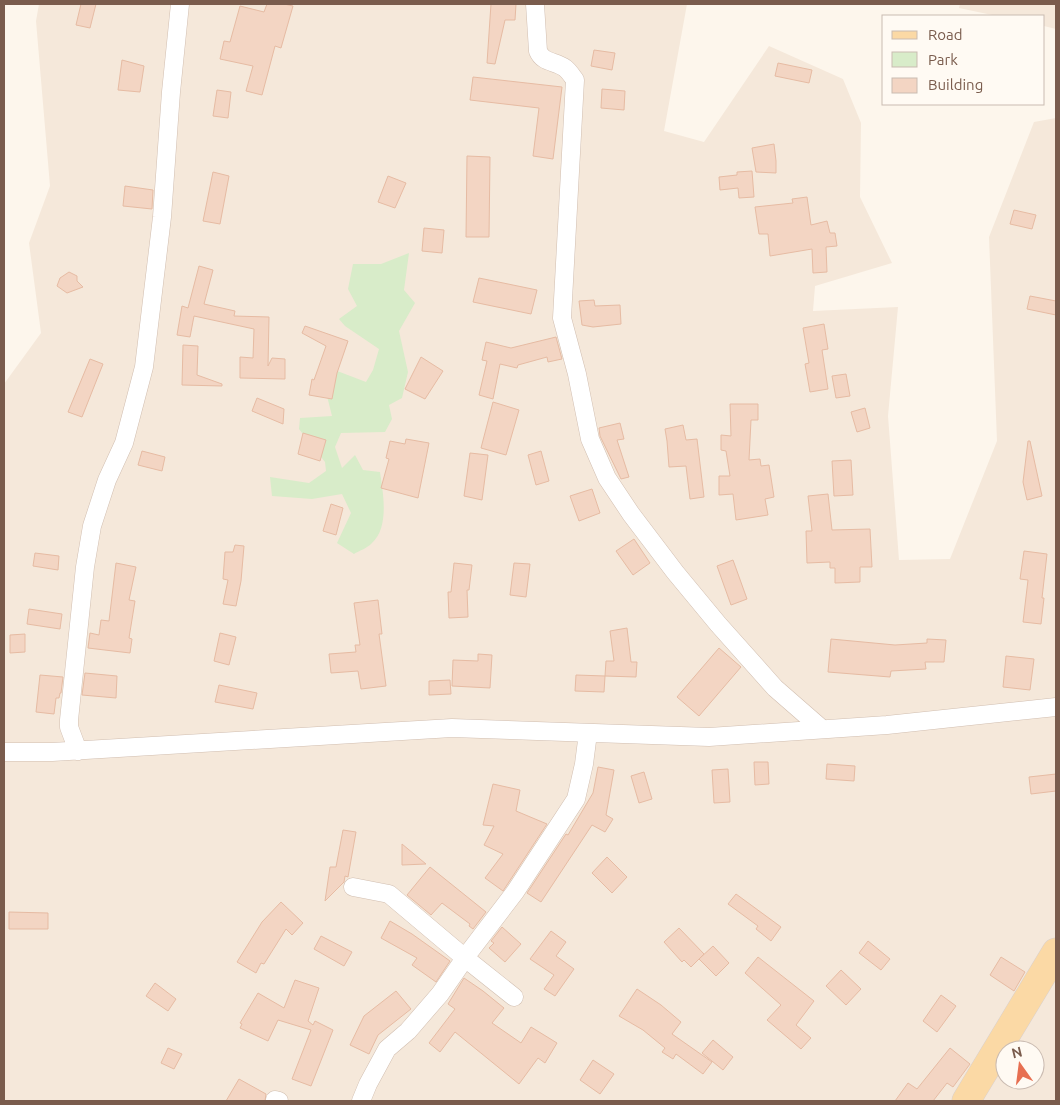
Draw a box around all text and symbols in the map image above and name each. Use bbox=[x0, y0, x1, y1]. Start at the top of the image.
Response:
legend bbox=[882, 15, 1045, 105]
text: Road bbox=[928, 26, 963, 43]
text: Park bbox=[928, 51, 958, 68]
text: Building bbox=[928, 76, 983, 93]
north arrow bbox=[995, 1040, 1045, 1090]
text: N bbox=[1010, 1043, 1024, 1061]

